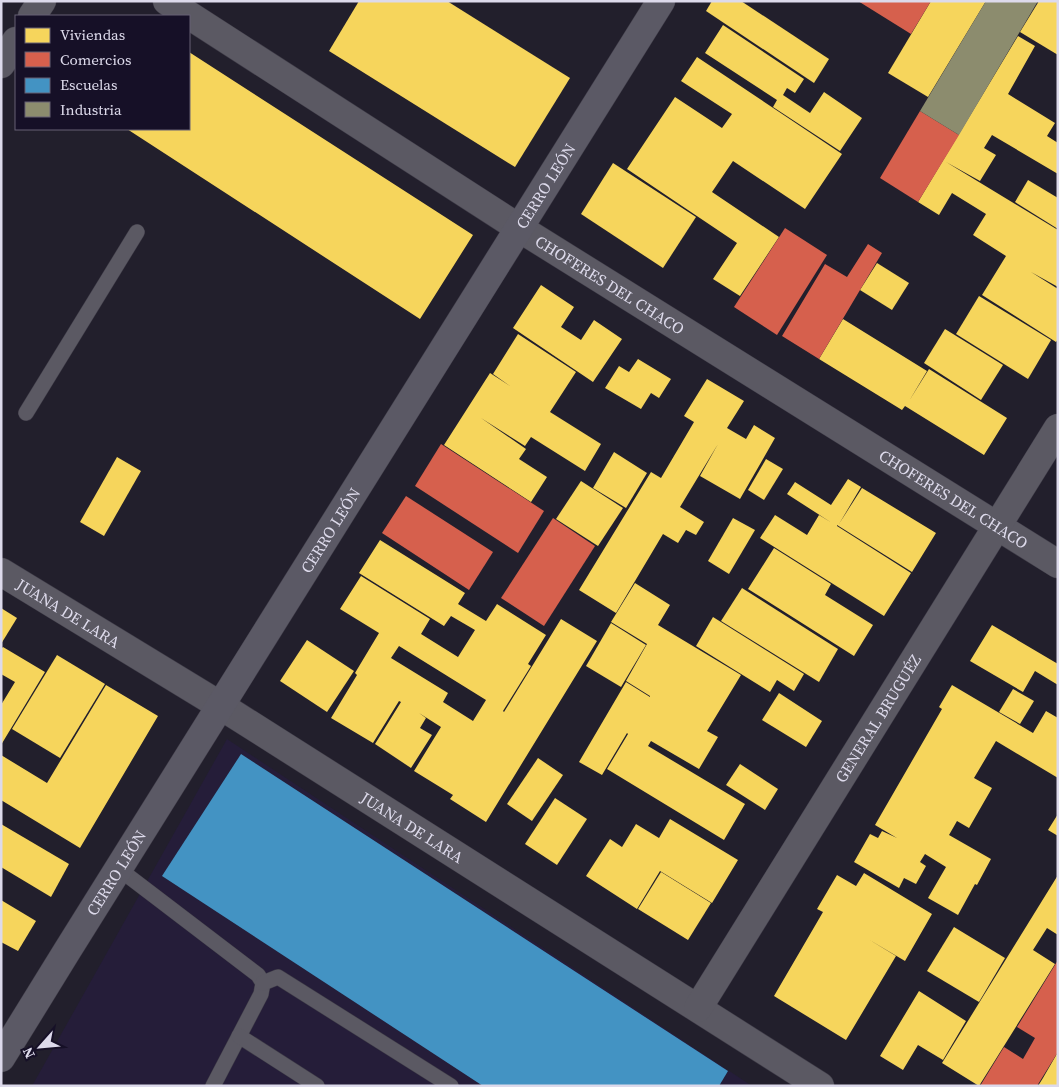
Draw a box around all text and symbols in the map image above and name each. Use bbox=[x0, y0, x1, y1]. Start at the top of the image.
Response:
legend bbox=[15, 15, 190, 130]
text: Viviendas bbox=[60, 24, 125, 45]
text: Comercios bbox=[60, 49, 132, 70]
text: Escuelas bbox=[60, 74, 117, 95]
text: Industria bbox=[60, 99, 122, 120]
street label: CERRO LEÓN bbox=[510, 139, 581, 233]
street label: CHOFERES DEL CHACO bbox=[531, 230, 689, 340]
street label: CHOFERES DEL CHACO bbox=[875, 444, 1032, 554]
street label: CERRO LEÓN bbox=[295, 483, 365, 577]
street label: JUANA DE LARA bbox=[12, 573, 125, 653]
street label: GENERAL BRUGUÉZ bbox=[830, 650, 926, 787]
street label: JUANA DE LARA bbox=[356, 786, 468, 868]
street label: CERRO LEÓN bbox=[81, 826, 151, 920]
north arrow bbox=[15, 1022, 65, 1072]
text: N bbox=[17, 1044, 40, 1062]

